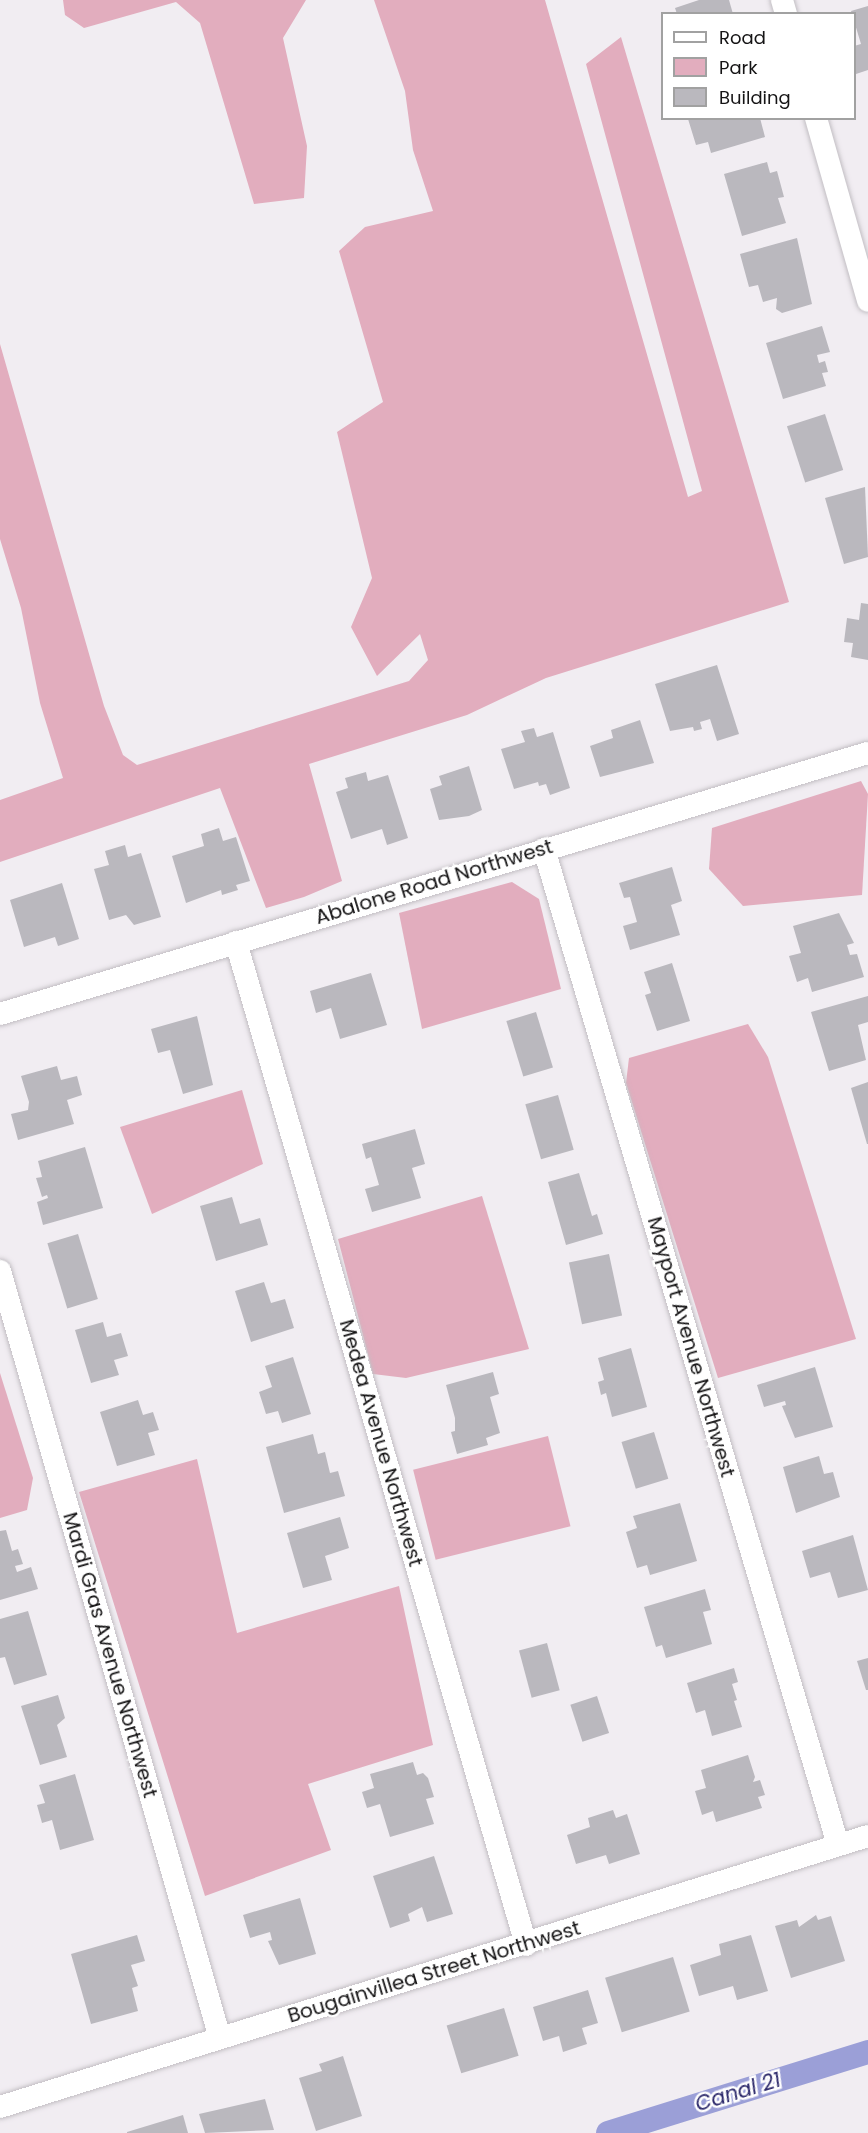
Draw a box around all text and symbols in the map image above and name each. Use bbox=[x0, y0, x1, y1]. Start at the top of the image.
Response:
legend bbox=[661, 12, 856, 120]
text: Road bbox=[719, 25, 766, 50]
text: Park bbox=[719, 55, 758, 80]
text: Building bbox=[719, 85, 791, 110]
street label: Abalone Road Northwest bbox=[312, 834, 556, 930]
street label: Mayport Avenue Northwest bbox=[642, 1214, 740, 1480]
street label: Medea Avenue Northwest bbox=[334, 1317, 428, 1569]
street label: Mardi Gras Avenue Northwest bbox=[58, 1510, 162, 1800]
street label: Bougainvillea Street Northwest bbox=[285, 1916, 583, 2028]
water label: Canal 21 bbox=[692, 2067, 784, 2117]

